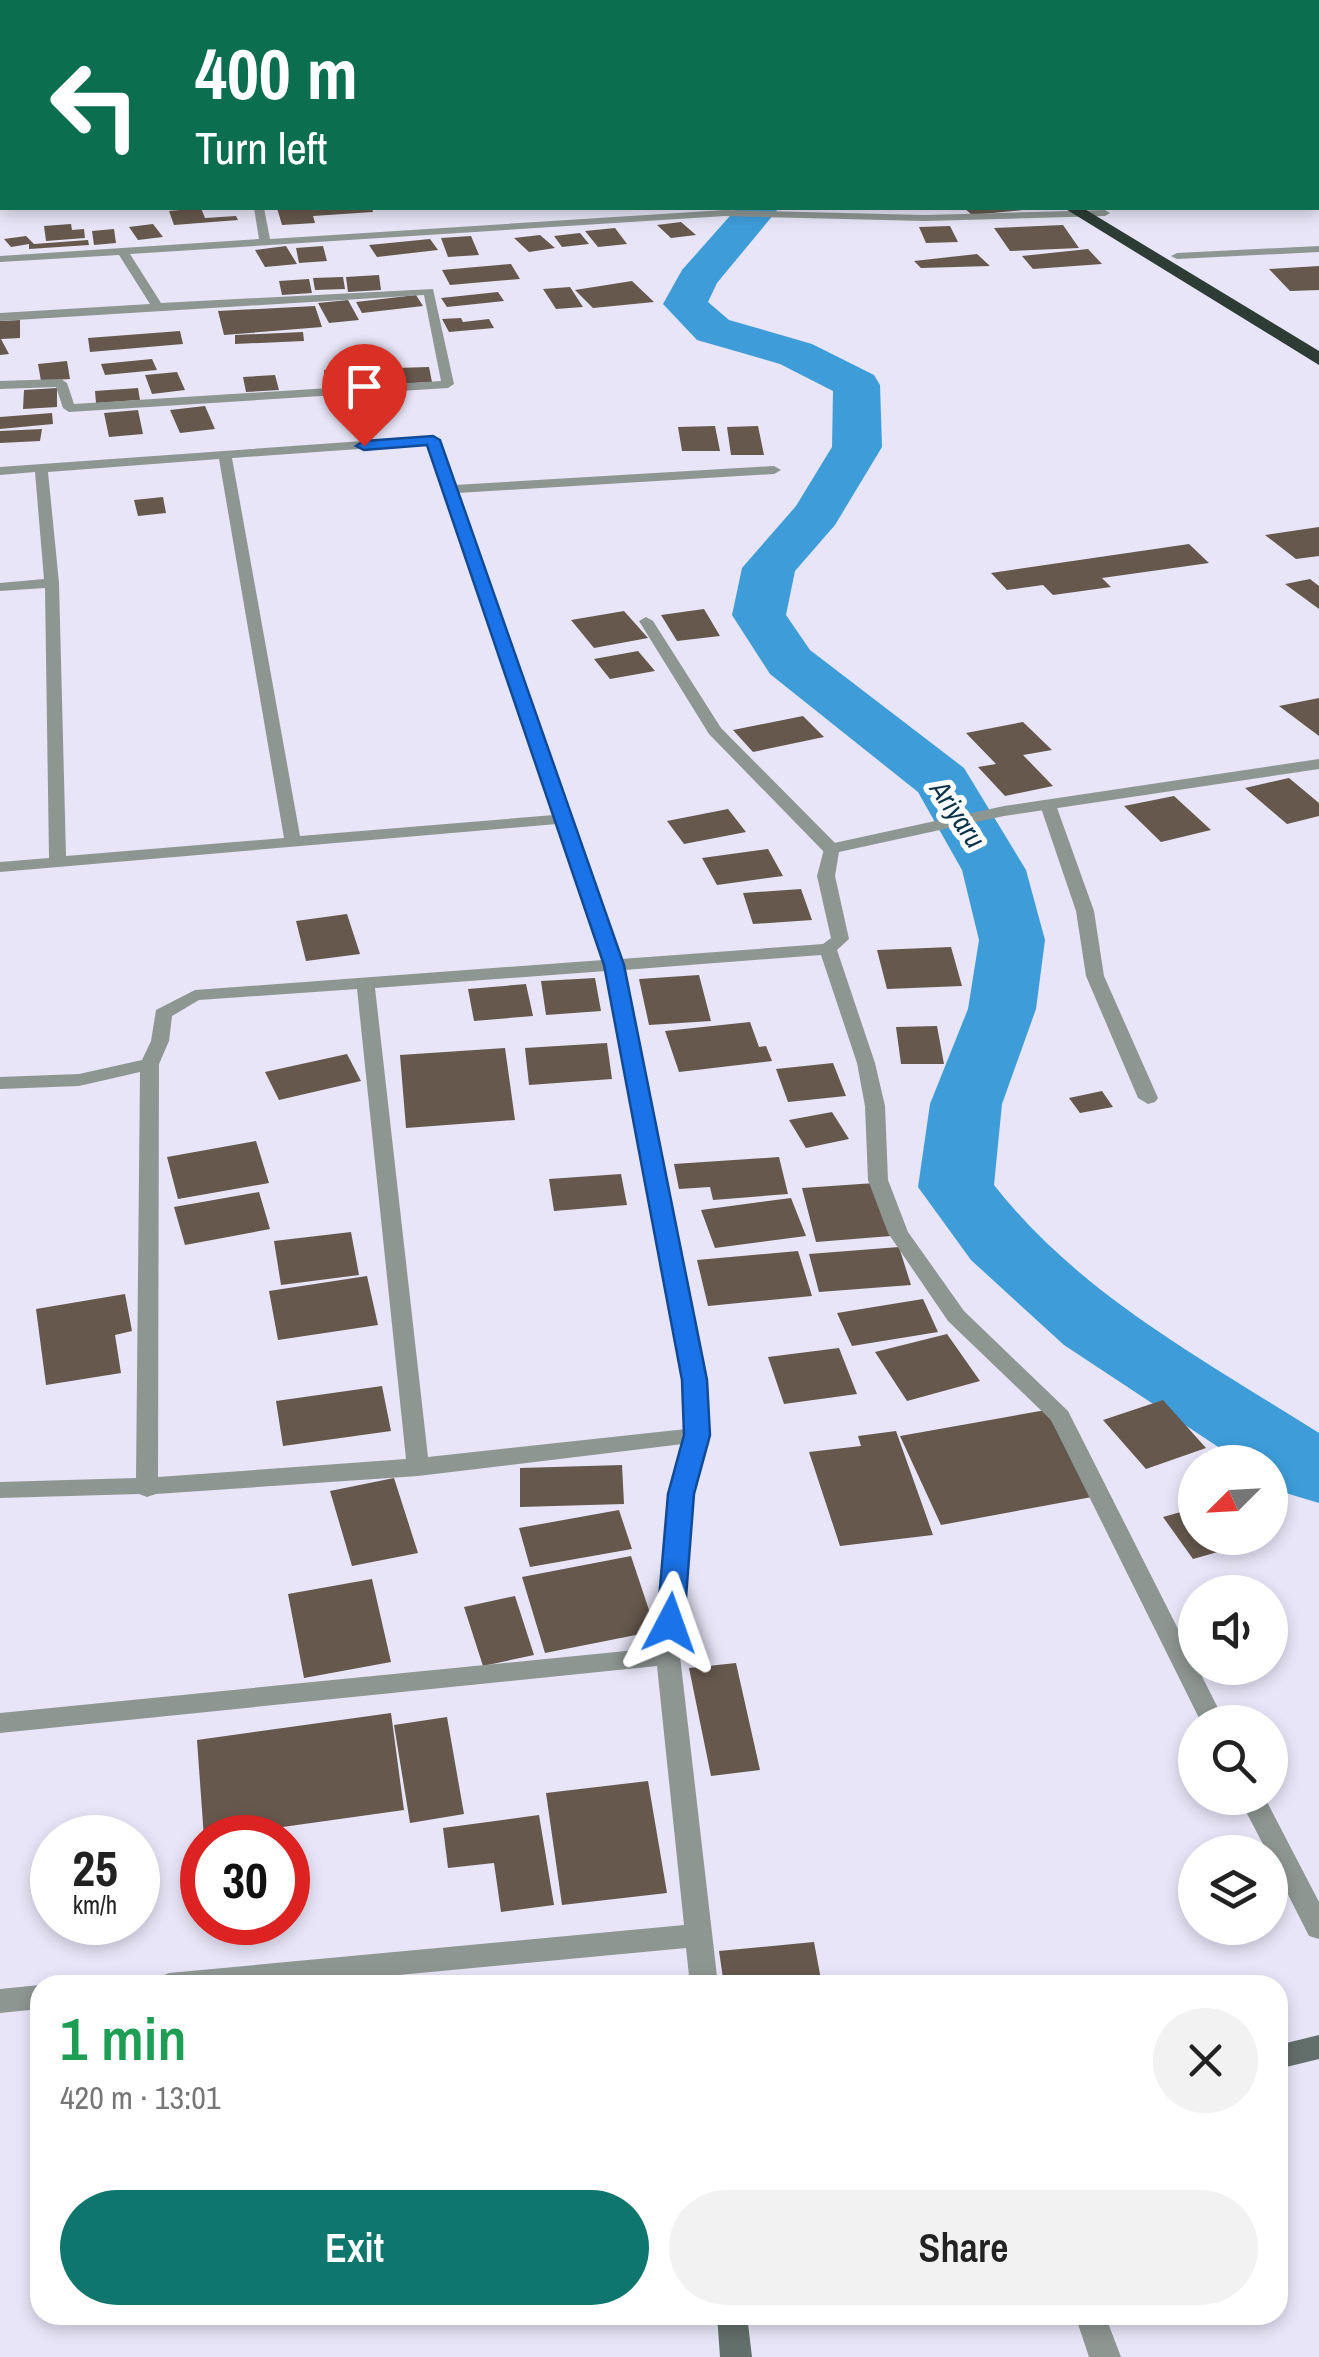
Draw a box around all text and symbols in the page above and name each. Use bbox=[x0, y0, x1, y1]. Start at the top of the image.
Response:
text: 400 m bbox=[195, 27, 358, 121]
icon: left bbox=[30, 40, 160, 170]
text: Turn left bbox=[195, 117, 327, 178]
pin bbox=[322, 344, 407, 447]
icon: arrive bbox=[337, 359, 392, 414]
water label: Ariyaru bbox=[920, 771, 995, 855]
north arrow bbox=[1178, 1445, 1288, 1555]
map controls bbox=[1178, 1445, 1288, 1945]
position arrow bbox=[618, 1571, 722, 1675]
button: sound bbox=[1178, 1575, 1288, 1685]
button: search bbox=[1178, 1705, 1288, 1815]
speed limit sign: 30 bbox=[180, 1815, 310, 1945]
text: 25 bbox=[72, 1834, 118, 1902]
button: layers bbox=[1178, 1835, 1288, 1945]
text: km/h bbox=[73, 1888, 117, 1922]
text: 1 min bbox=[60, 1998, 187, 2079]
button: close bbox=[1153, 2008, 1258, 2113]
text: 420 m · 13:01 bbox=[60, 2076, 220, 2119]
button: Exit bbox=[60, 2190, 649, 2305]
button: Share bbox=[669, 2190, 1258, 2305]

